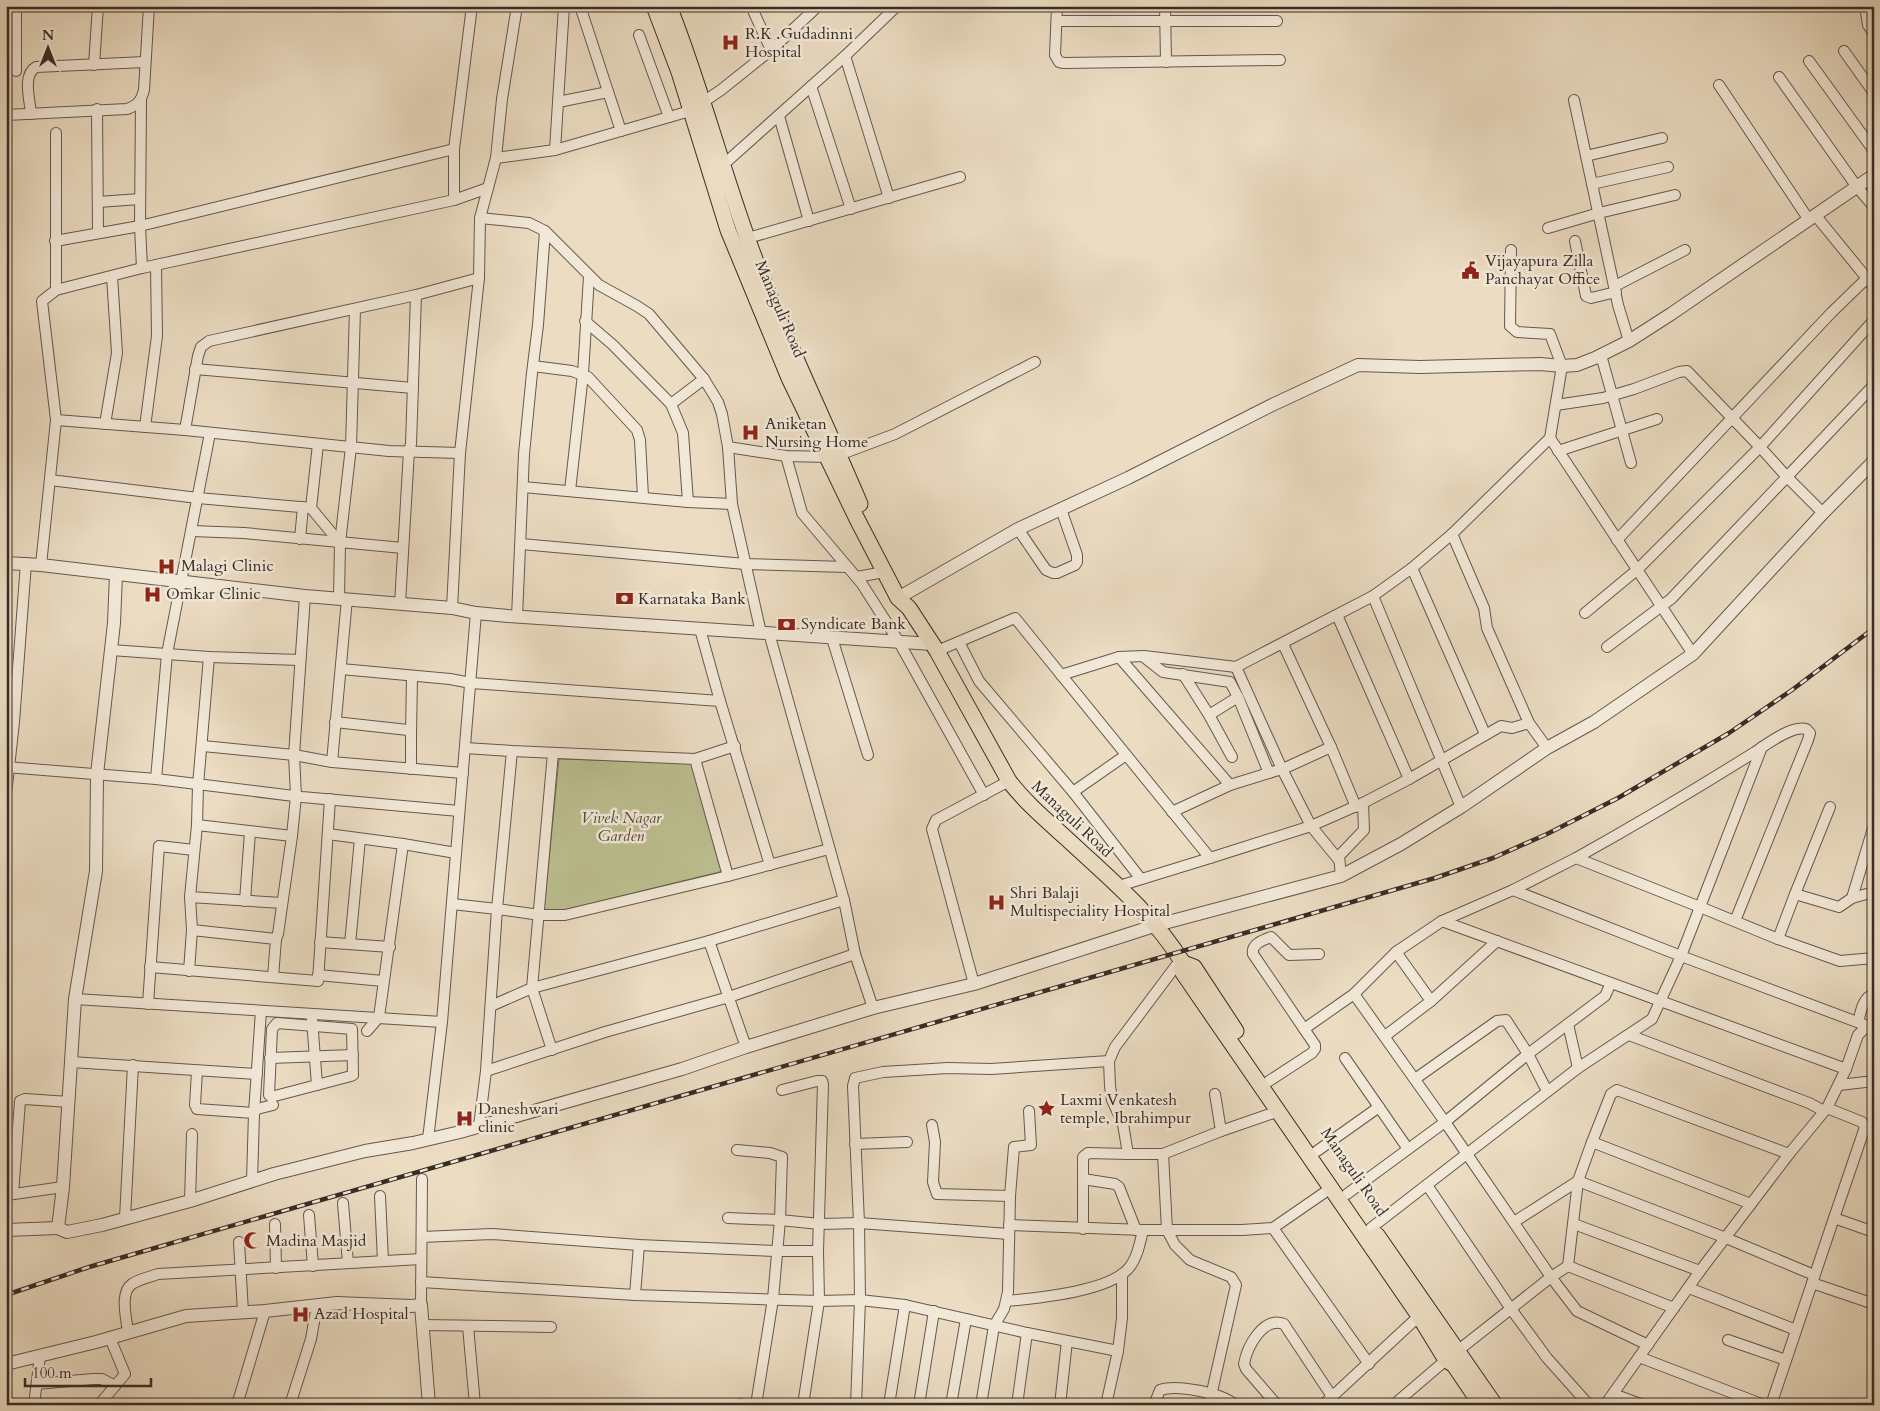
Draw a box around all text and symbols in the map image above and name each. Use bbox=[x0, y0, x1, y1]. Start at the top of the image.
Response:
north arrow bbox=[22, 22, 72, 72]
place label: R.K .Gudadinni Hospital bbox=[745, 23, 853, 63]
text: N bbox=[42, 26, 54, 45]
hospital icon: R.K .Gudadinni Hospital bbox=[721, 33, 741, 53]
place label: Vijayapura Zilla Panchayat Office bbox=[1485, 250, 1600, 290]
street label: Managuli Road bbox=[750, 257, 811, 362]
public building icon: Vijayapura Zilla Panchayat Office bbox=[1461, 260, 1481, 280]
place label: Aniketan Nursing Home bbox=[765, 413, 868, 453]
hospital icon: Aniketan Nursing Home bbox=[741, 423, 761, 443]
place label: Malagi Clinic bbox=[181, 555, 273, 577]
hospital icon: Malagi Clinic bbox=[157, 556, 177, 576]
place label: Omkar Clinic bbox=[166, 583, 261, 605]
hospital icon: Omkar Clinic bbox=[142, 584, 162, 604]
place label: Karnataka Bank bbox=[638, 588, 746, 610]
bank icon: Karnataka Bank bbox=[614, 589, 634, 609]
place label: Syndicate Bank bbox=[801, 613, 906, 635]
bank icon: Syndicate Bank bbox=[777, 614, 797, 634]
street label: Managuli Road bbox=[1027, 776, 1118, 863]
park label: Vivek Nagar Garden bbox=[581, 807, 662, 847]
place label: Shri Balaji Multispeciality Hospital bbox=[1010, 882, 1170, 922]
hospital icon: Shri Balaji Multispeciality Hospital bbox=[986, 892, 1006, 912]
place label: Laxmi Venkatesh temple, Ibrahimpur bbox=[1060, 1089, 1191, 1129]
place label: Daneshwari clinic bbox=[478, 1098, 559, 1138]
place icon: Laxmi Venkatesh temple, Ibrahimpur bbox=[1036, 1099, 1056, 1119]
hospital icon: Daneshwari clinic bbox=[454, 1108, 474, 1128]
street label: Managuli Road bbox=[1315, 1123, 1393, 1221]
place label: Madina Masjid bbox=[266, 1230, 367, 1252]
mosque icon: Madina Masjid bbox=[242, 1231, 262, 1251]
place label: Azad Hospital bbox=[314, 1303, 409, 1325]
hospital icon: Azad Hospital bbox=[290, 1304, 310, 1324]
scale bar bbox=[25, 1356, 151, 1388]
text: 100 m bbox=[32, 1363, 72, 1383]

